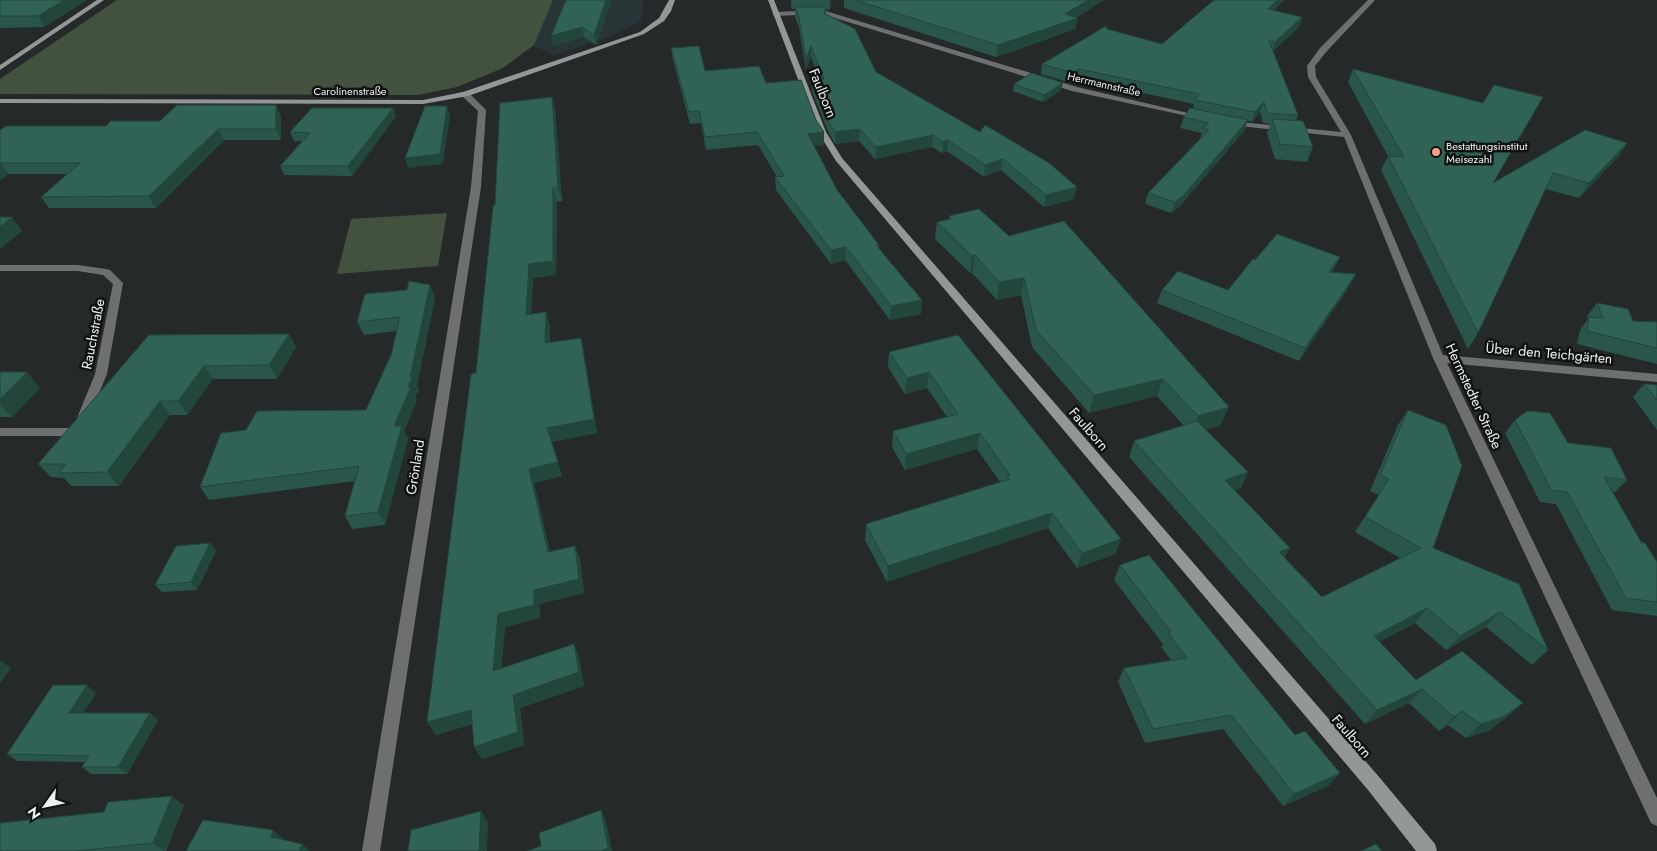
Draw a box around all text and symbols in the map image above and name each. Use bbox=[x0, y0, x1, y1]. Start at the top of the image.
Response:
street label: Faulborn bbox=[804, 65, 842, 121]
street label: Herrmannstraße bbox=[1066, 68, 1142, 100]
street label: Carolinenstraße bbox=[313, 83, 387, 99]
place label: Bestattungsinstitut Meisezahl bbox=[1446, 138, 1528, 167]
marker: Bestattungsinstitut Meisezahl bbox=[1430, 146, 1442, 158]
street label: Rauchstraße bbox=[76, 297, 110, 371]
street label: Über den Teichgärten bbox=[1485, 337, 1613, 369]
street label: Hermstedter Straße bbox=[1441, 340, 1507, 452]
street label: Faulborn bbox=[1065, 403, 1113, 455]
street label: Grönland bbox=[401, 438, 429, 496]
street label: Faulborn bbox=[1328, 710, 1376, 762]
north arrow bbox=[20, 781, 70, 831]
text: N bbox=[23, 803, 46, 823]

